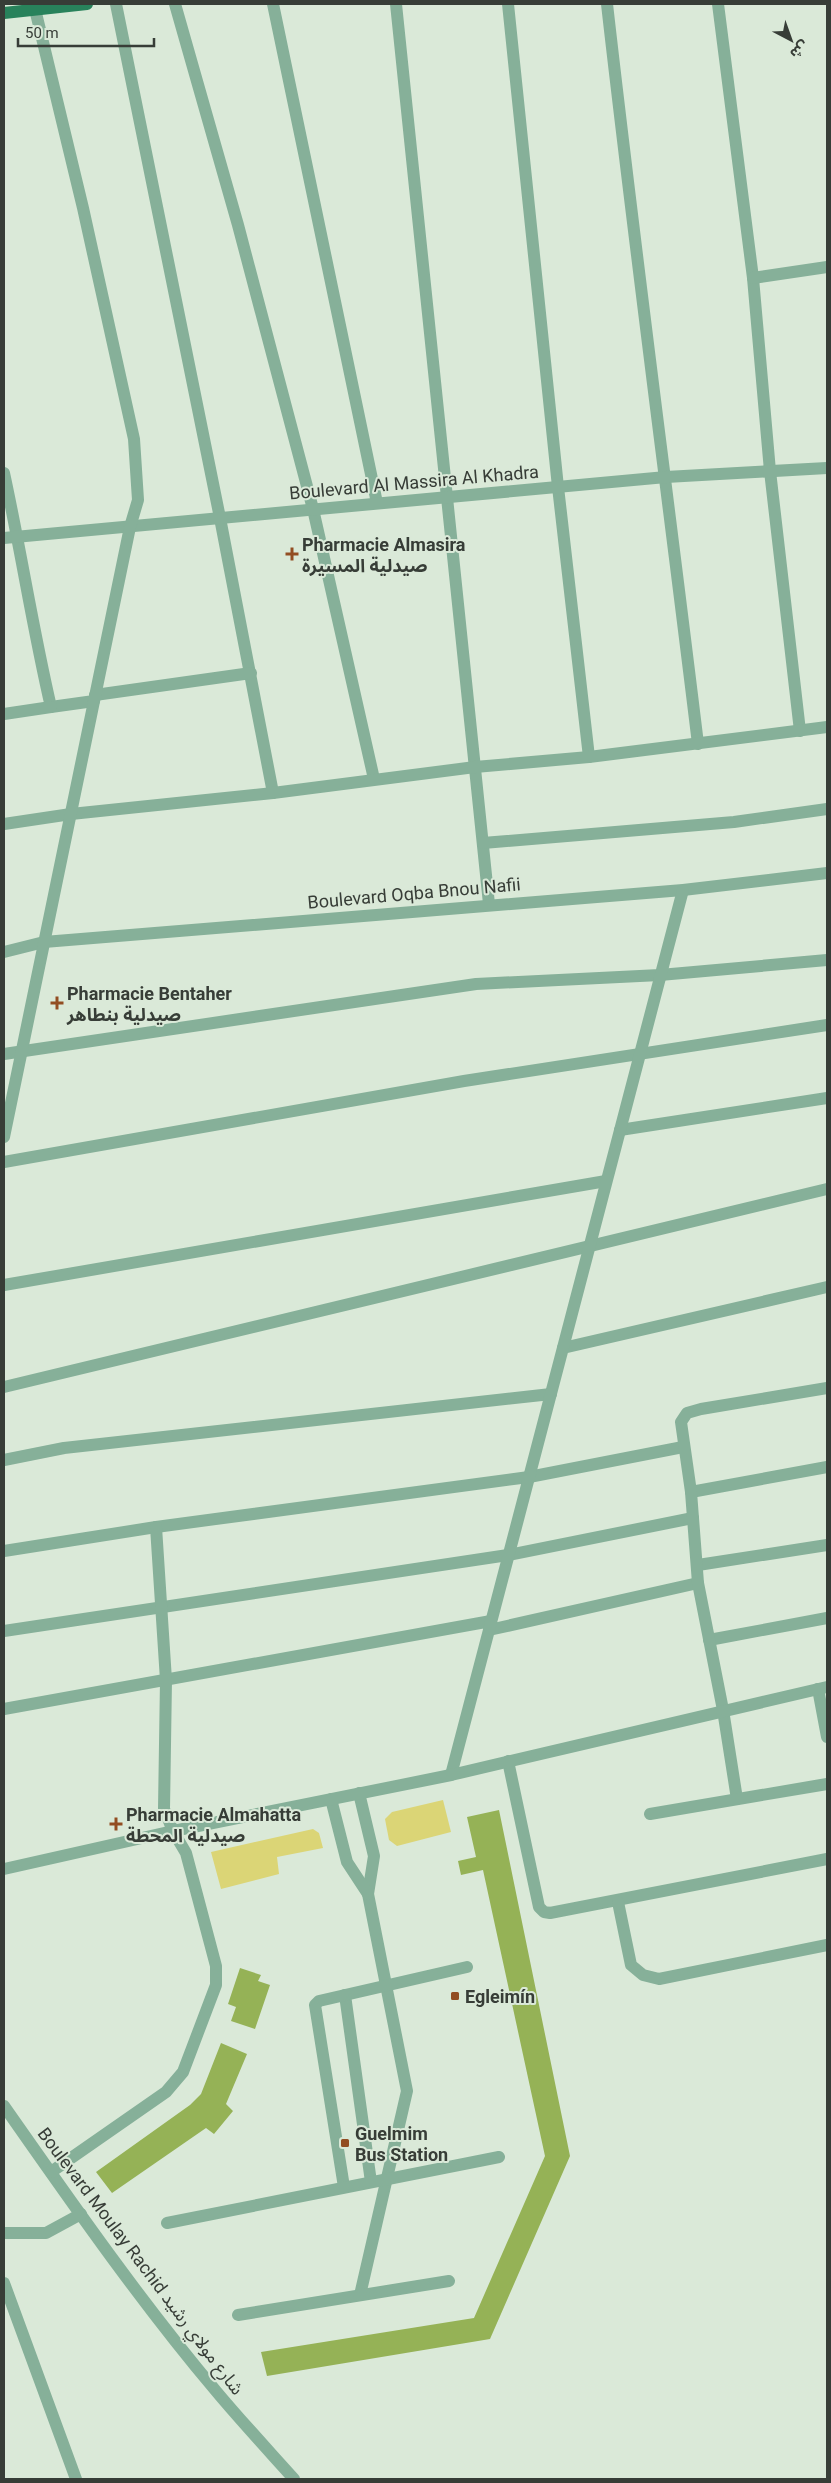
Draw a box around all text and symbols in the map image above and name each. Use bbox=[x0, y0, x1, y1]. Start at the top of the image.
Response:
scale bar bbox=[18, 15, 154, 47]
north arrow bbox=[766, 15, 816, 65]
text: 50 m bbox=[25, 24, 59, 42]
text: ش bbox=[787, 37, 812, 62]
street label: Boulevard Al Massira Al Khadra bbox=[288, 461, 540, 503]
place label: Pharmacie Almasira صيدلية المسيرة bbox=[302, 534, 466, 577]
marker: Pharmacie Almasira صيدلية المسيرة bbox=[286, 548, 298, 560]
street label: Boulevard Oqba Bnou Nafii bbox=[307, 873, 521, 913]
place label: Pharmacie Bentaher صيدلية بنطاهر bbox=[66, 983, 232, 1026]
marker: Pharmacie Bentaher صيدلية بنطاهر bbox=[51, 997, 63, 1009]
place label: Pharmacie Almahatta صيدلية المحطة bbox=[126, 1804, 301, 1846]
marker: Pharmacie Almahatta صيدلية المحطة bbox=[110, 1818, 122, 1830]
place label: Egleimín bbox=[465, 1986, 535, 2007]
marker: Egleimín bbox=[449, 1990, 461, 2002]
street label: Boulevard Moulay Rachid شارع مولاي رشيد bbox=[30, 2123, 248, 2401]
place label: Guelmim Bus Station bbox=[355, 2123, 448, 2165]
marker: Guelmim Bus Station bbox=[339, 2137, 351, 2149]

